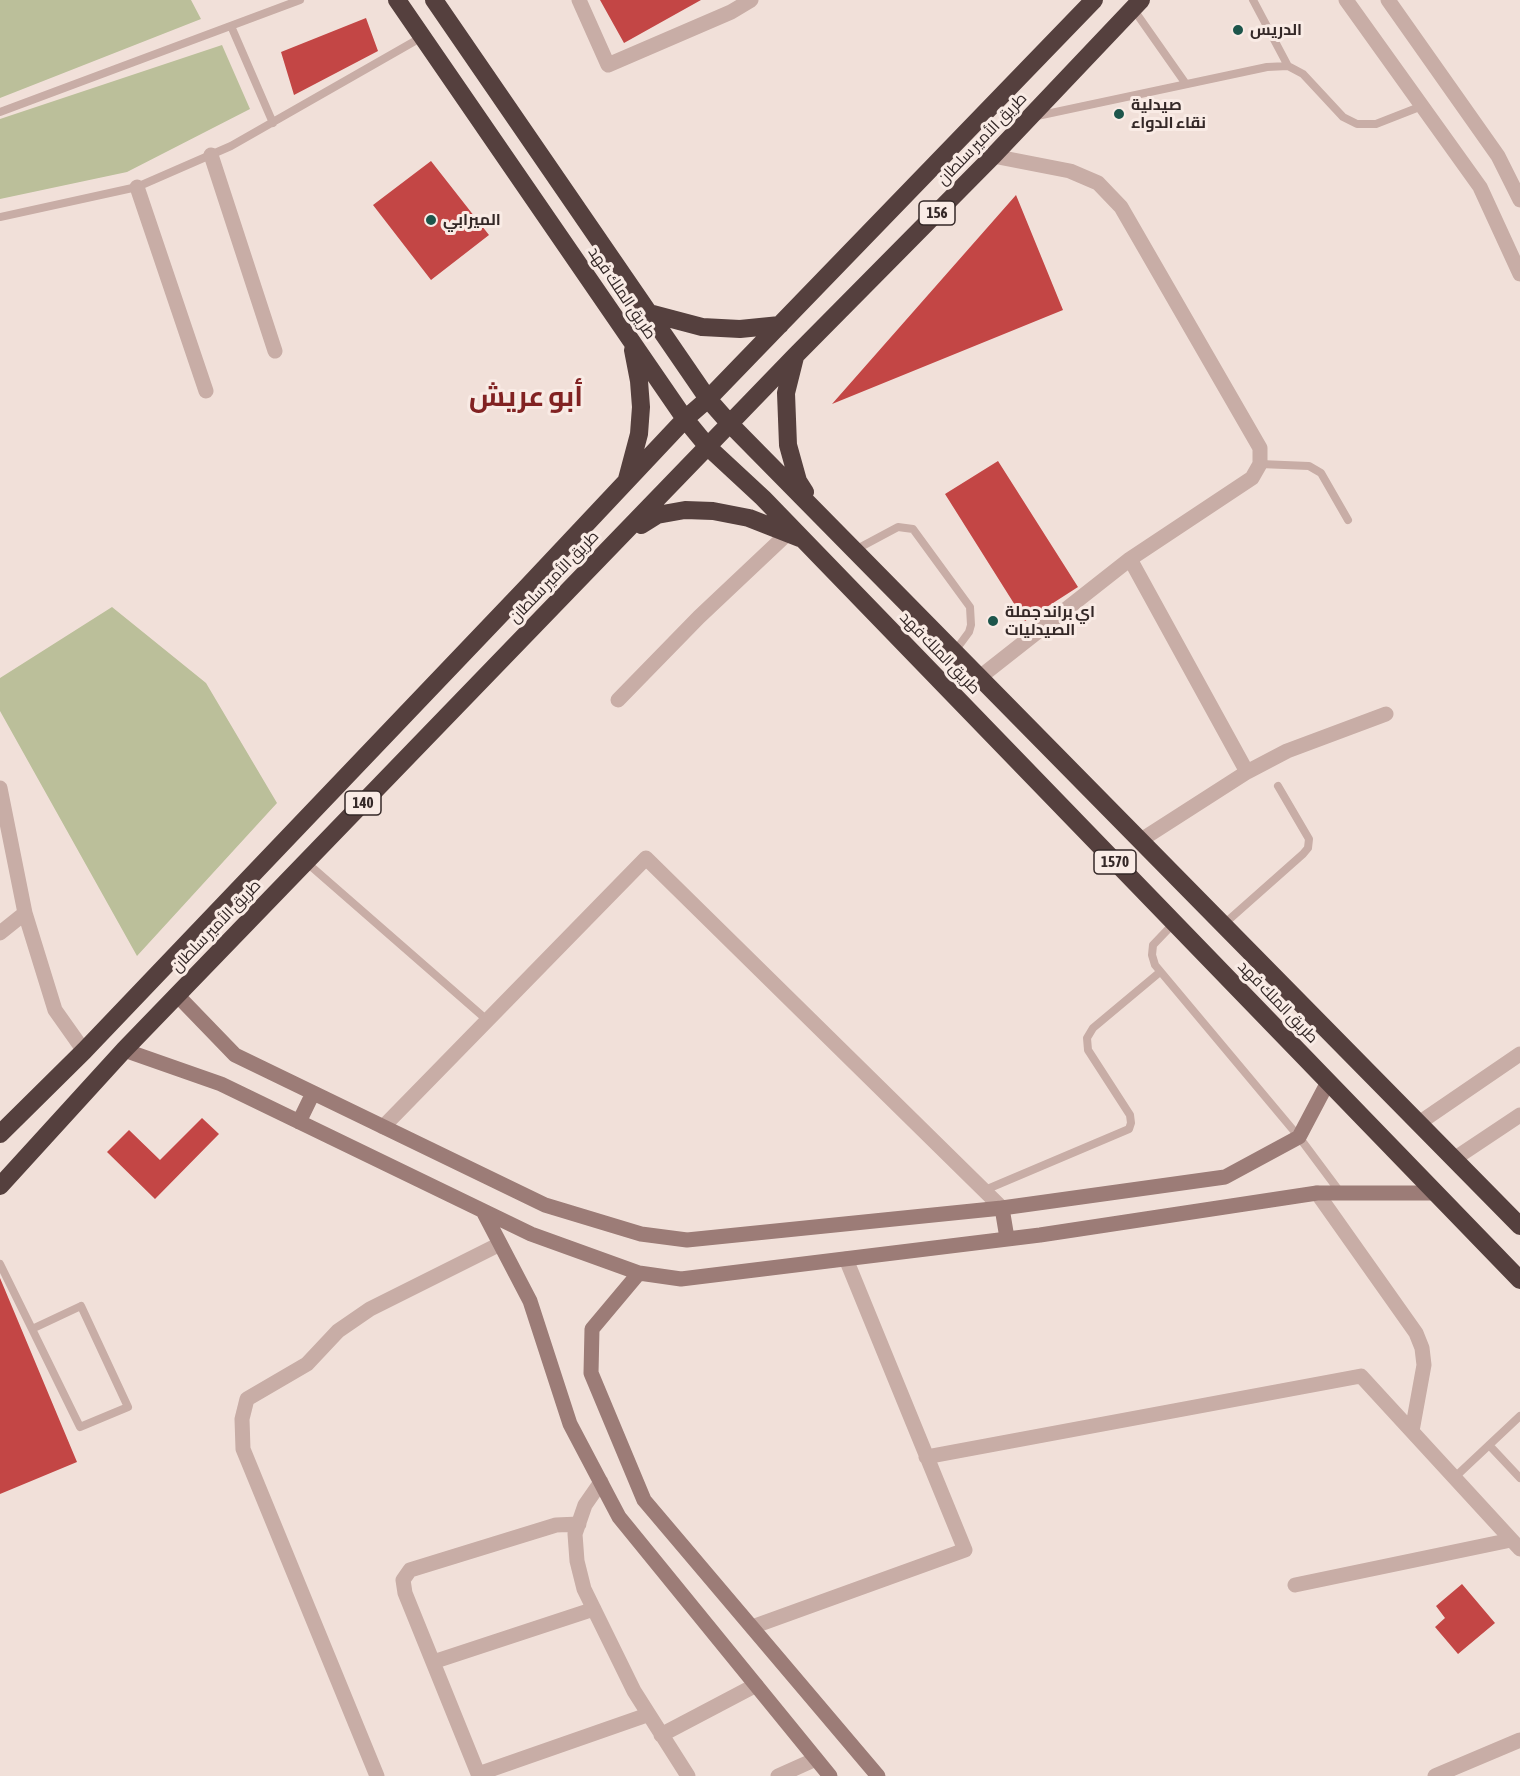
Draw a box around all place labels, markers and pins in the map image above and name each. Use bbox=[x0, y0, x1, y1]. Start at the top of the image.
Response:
place label: الدريس bbox=[1250, 20, 1302, 40]
marker: الدريس bbox=[1231, 23, 1245, 37]
place label: صيدلية نقاء الدواء bbox=[1131, 95, 1206, 133]
marker: صيدلية نقاء الدواء bbox=[1112, 107, 1126, 121]
place label: الميرابي bbox=[443, 210, 501, 230]
marker: الميرابي bbox=[424, 213, 438, 227]
place label: اي براند جملة الصيدليات bbox=[1005, 602, 1095, 640]
marker: اي براند جملة الصيدليات bbox=[986, 614, 1000, 628]

